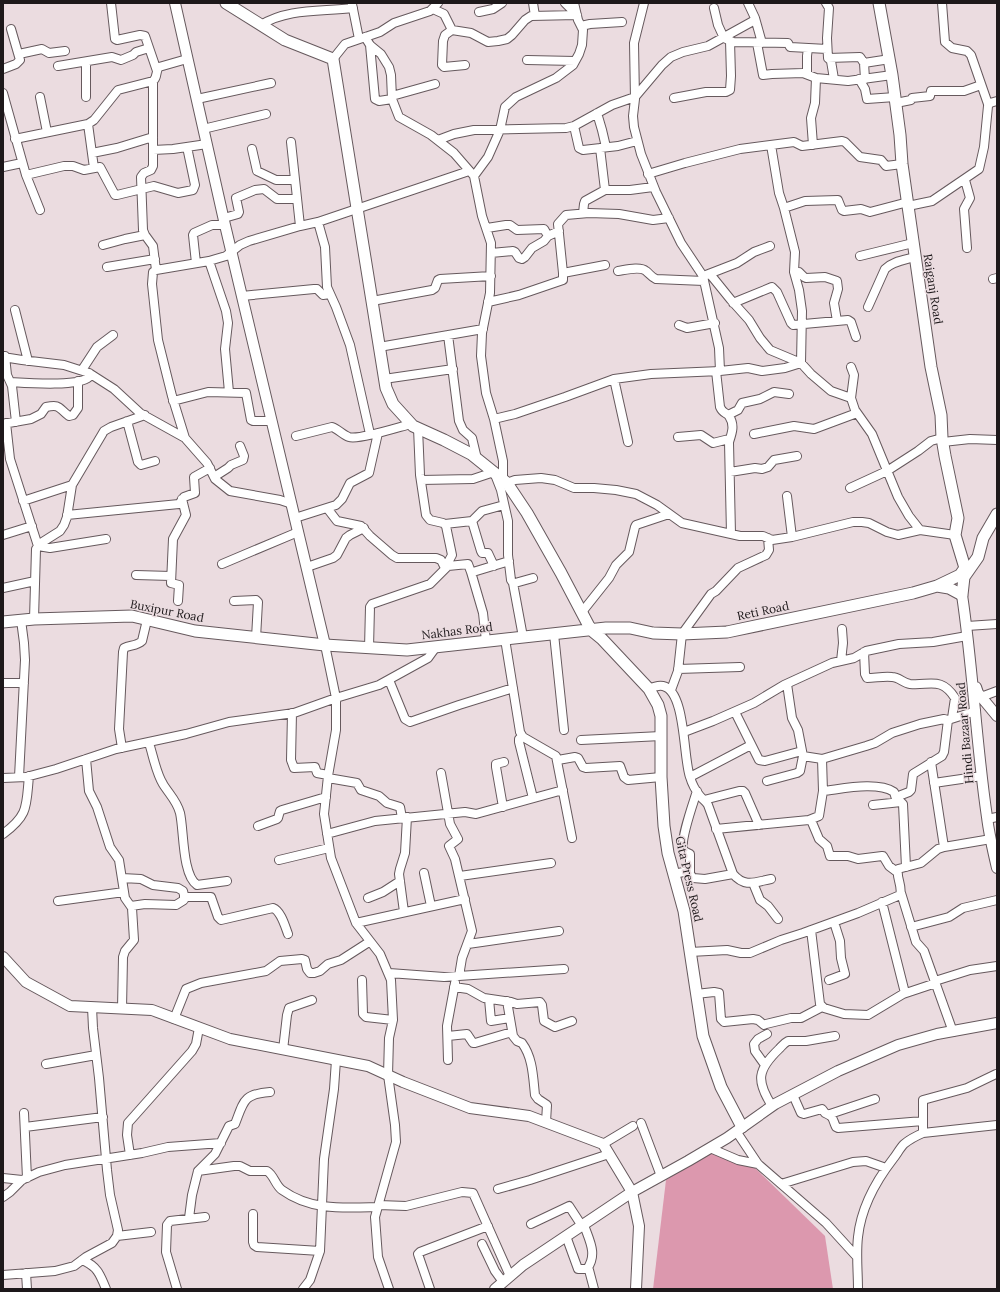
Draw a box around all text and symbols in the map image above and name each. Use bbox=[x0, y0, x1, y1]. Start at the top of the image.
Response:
street label: Raiganj Road bbox=[921, 253, 946, 325]
street label: Buxipur Road bbox=[129, 596, 205, 625]
street label: Reti Road bbox=[735, 598, 790, 623]
street label: Nakhas Road bbox=[420, 619, 493, 642]
street label: Hindi Bazaar Road bbox=[953, 682, 976, 785]
street label: Gita Press Road bbox=[672, 834, 707, 923]

